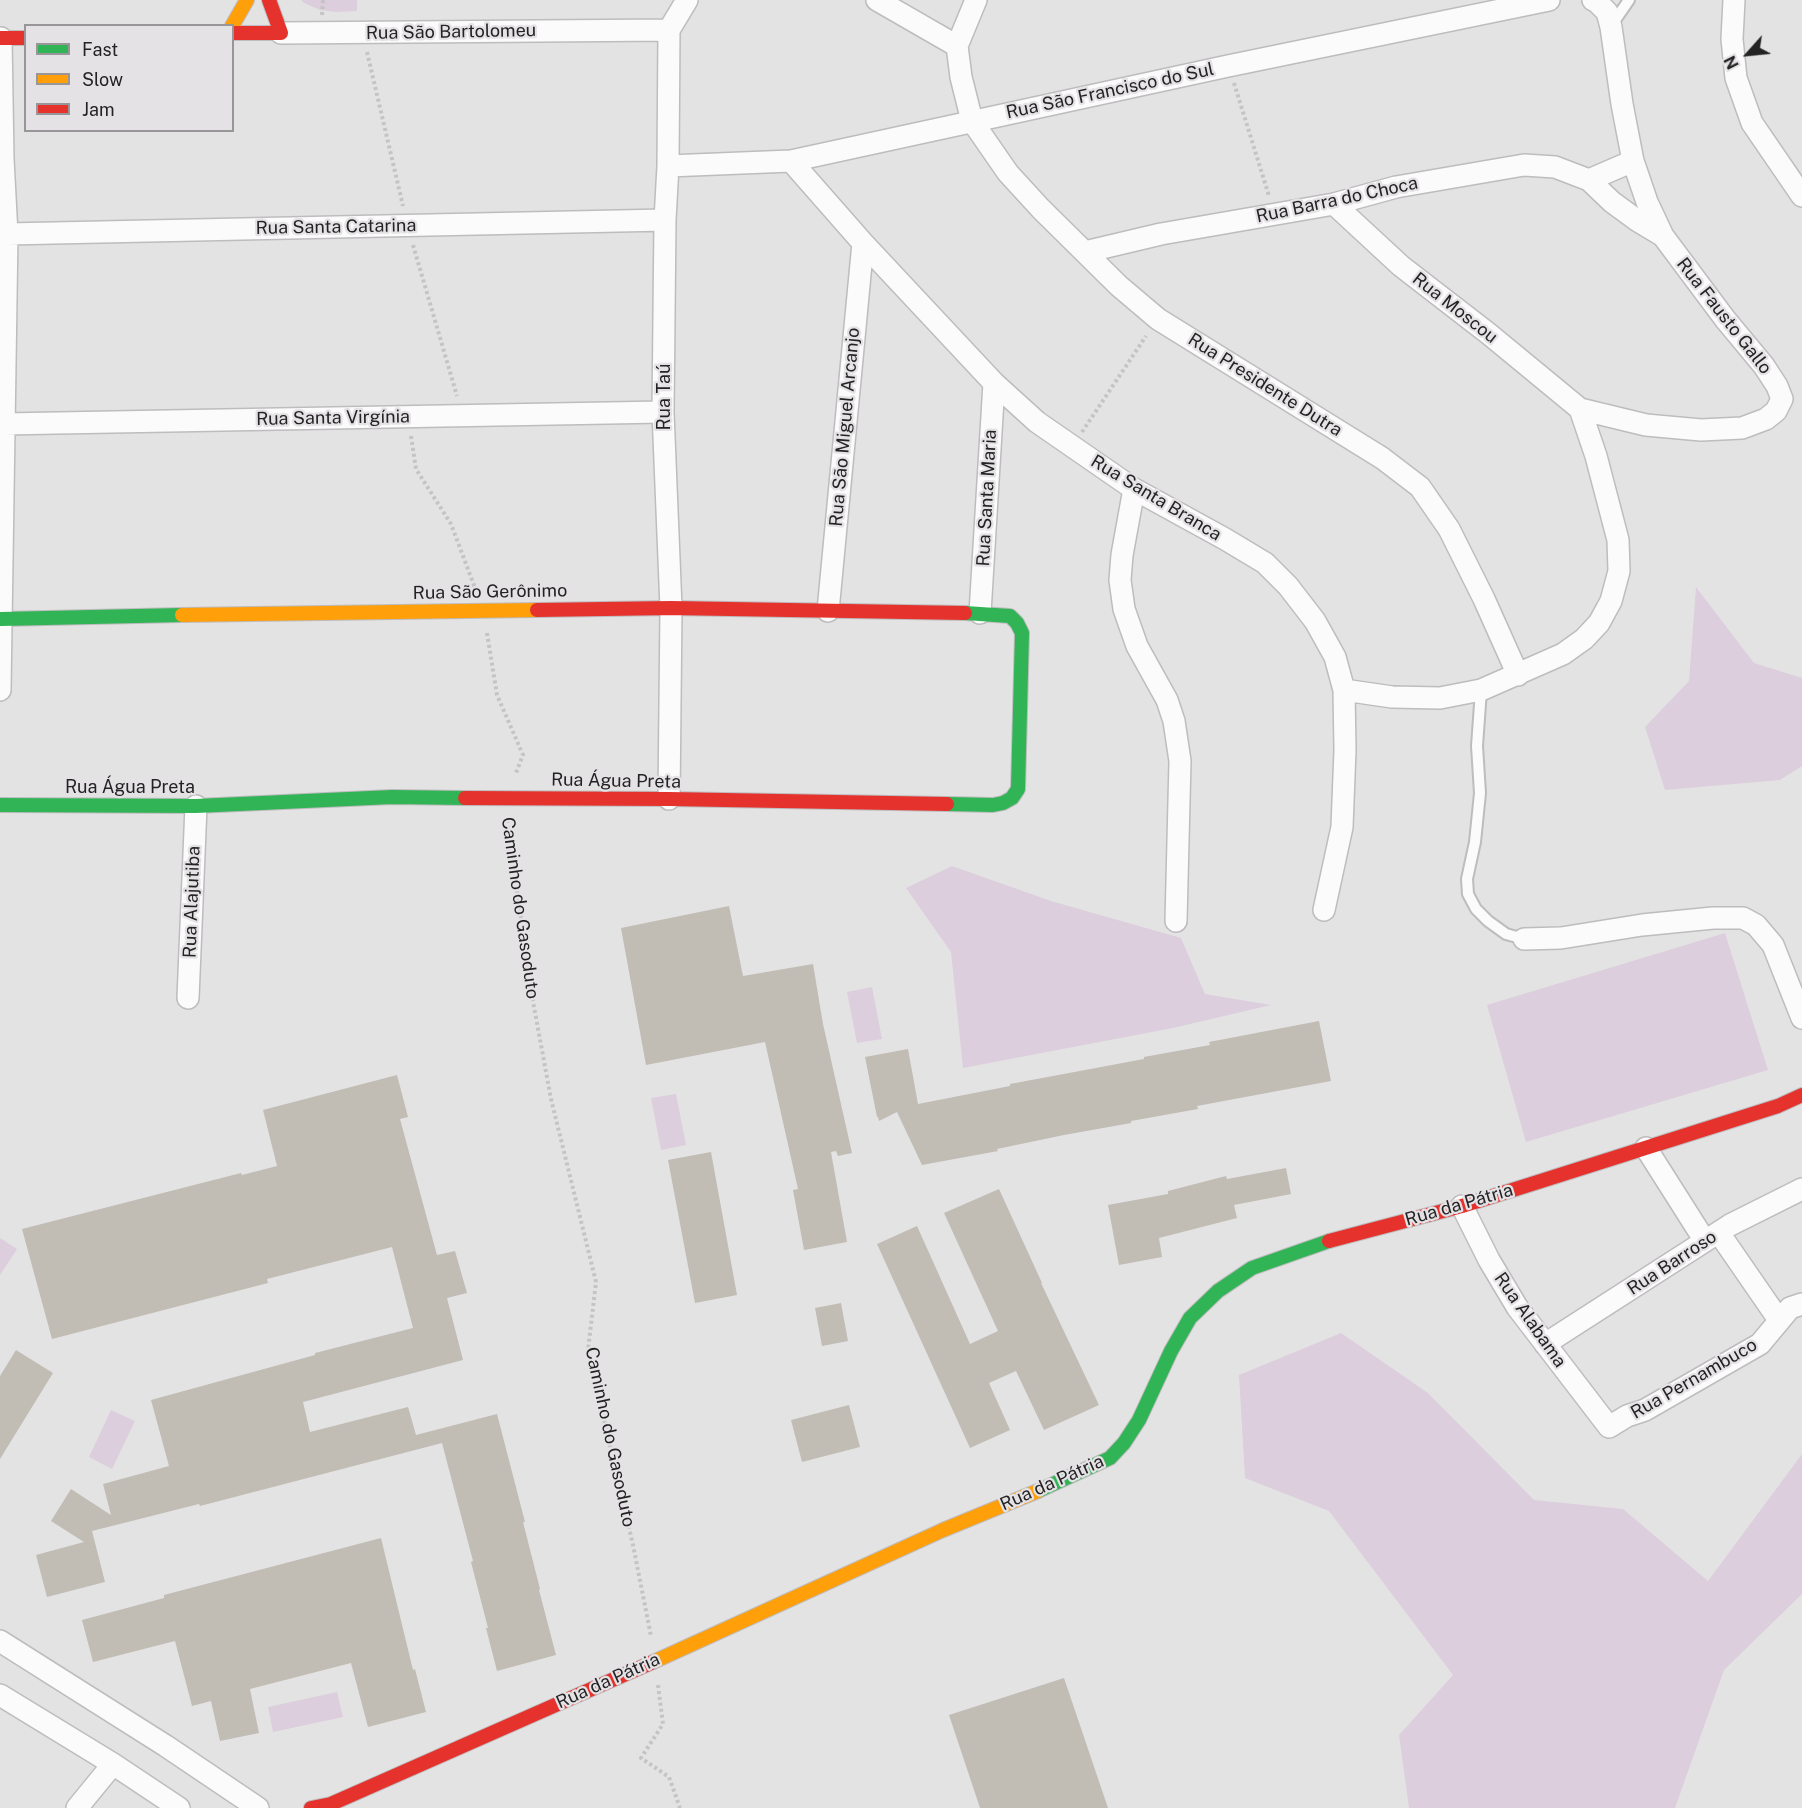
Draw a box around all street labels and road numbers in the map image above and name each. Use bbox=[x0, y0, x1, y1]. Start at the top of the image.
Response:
street label: Rua São Bartolomeu bbox=[366, 20, 536, 44]
street label: Rua São Francisco do Sul bbox=[1004, 58, 1216, 124]
street label: Rua Barra do Choca bbox=[1254, 172, 1420, 228]
street label: Rua Santa Catarina bbox=[255, 215, 417, 239]
street label: Rua Fausto Gallo bbox=[1672, 254, 1776, 378]
street label: Rua Moscou bbox=[1408, 268, 1502, 348]
street label: Rua São Miguel Arcanjo bbox=[826, 327, 864, 527]
street label: Rua Presidente Dutra bbox=[1184, 329, 1346, 441]
street label: Rua Taú bbox=[653, 364, 675, 430]
street label: Rua Santa Virgínia bbox=[256, 406, 410, 430]
street label: Rua Santa Maria bbox=[973, 429, 1001, 567]
street label: Rua Santa Branca bbox=[1087, 450, 1225, 546]
street label: Rua São Gerônimo bbox=[413, 580, 567, 604]
street label: Rua Água Preta bbox=[551, 769, 681, 793]
street label: Rua Água Preta bbox=[65, 776, 195, 798]
street label: Caminho do Gasoduto bbox=[497, 816, 543, 1000]
street label: Rua Alajutiba bbox=[179, 846, 205, 958]
street label: Rua da Pátria bbox=[1403, 1179, 1515, 1231]
street label: Rua Barroso bbox=[1623, 1226, 1721, 1300]
street label: Rua Alabama bbox=[1489, 1268, 1571, 1372]
street label: Rua Pernambuco bbox=[1627, 1334, 1761, 1424]
street label: Caminho do Gasoduto bbox=[580, 1345, 640, 1529]
street label: Rua da Pátria bbox=[997, 1451, 1107, 1515]
street label: Rua da Pátria bbox=[553, 1649, 663, 1713]

